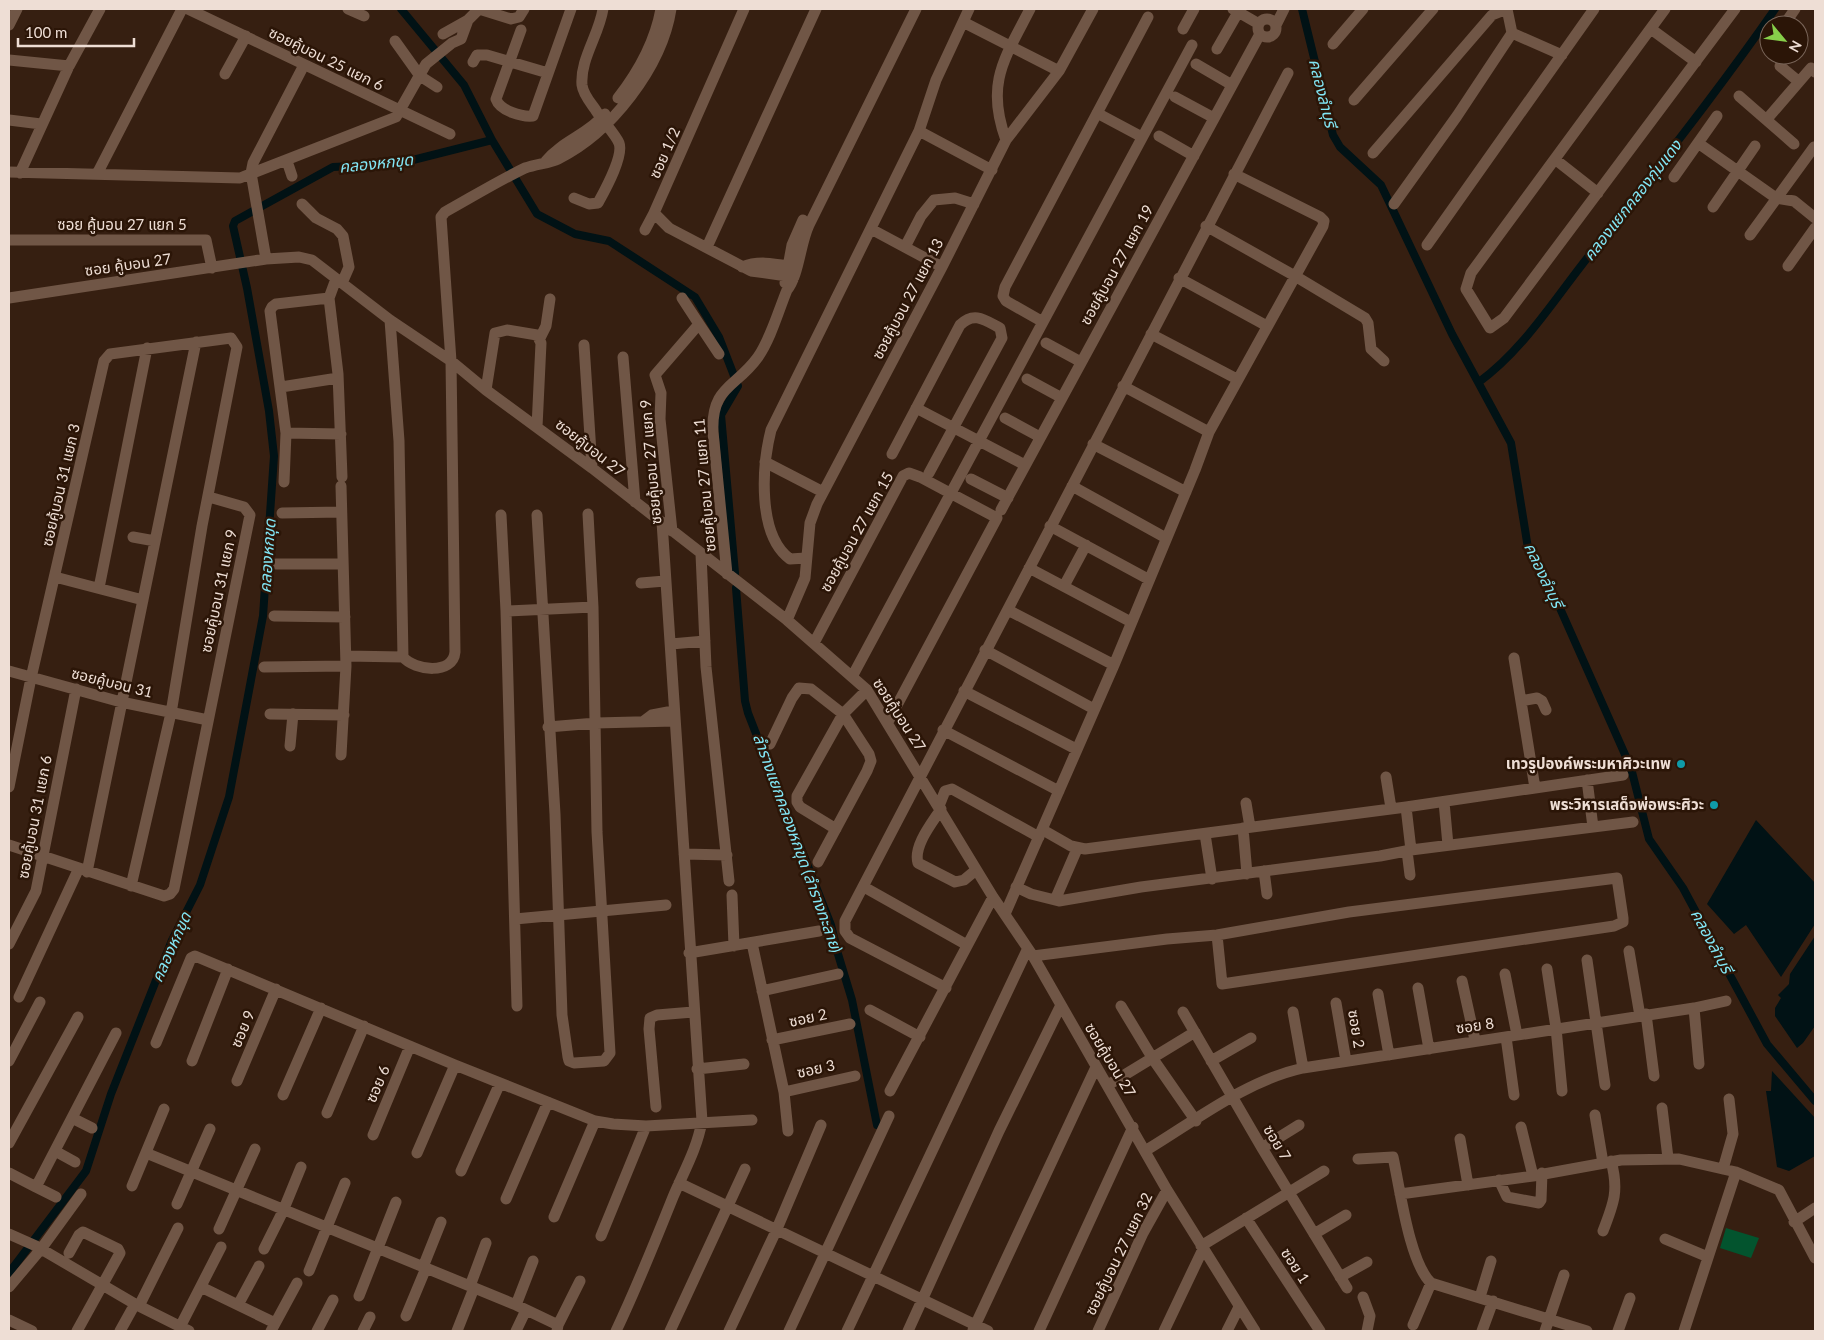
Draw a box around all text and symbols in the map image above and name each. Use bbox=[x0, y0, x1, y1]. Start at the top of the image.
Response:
scale bar bbox=[18, 15, 134, 47]
north arrow bbox=[1759, 15, 1809, 65]
street label: ซอยคู้บอน 25 แยก 6 bbox=[266, 22, 387, 95]
text: 100 m bbox=[25, 23, 67, 41]
text: N bbox=[1786, 38, 1806, 55]
water label: คลองลำบุรี bbox=[1304, 57, 1342, 132]
street label: ซอย 1/2 bbox=[645, 124, 683, 181]
water label: คลองแยกคลองกุ่มแดง bbox=[1579, 134, 1687, 265]
water label: คลองหกขุด bbox=[338, 149, 415, 178]
street label: ซอยคู้บอน 27 แยก 19 bbox=[1076, 201, 1157, 328]
street label: ซอย คู้บอน 27 แยก 5 bbox=[57, 215, 187, 234]
street label: ซอยคู้บอน 27 แยก 13 bbox=[868, 235, 947, 362]
street label: ซอย คู้บอน 27 bbox=[84, 249, 173, 280]
street label: ซอยคู้บอน 27 แยก 9 bbox=[636, 399, 665, 525]
street label: ซอยคู้บอน 27 bbox=[552, 415, 629, 481]
street label: ซอยคู้บอน 27 แยก 11 bbox=[689, 417, 720, 553]
street label: ซอยคู้บอน 31 แยก 3 bbox=[37, 422, 84, 548]
street label: ซอยคู้บอน 27 แยก 15 bbox=[816, 468, 897, 595]
water label: คลองหกขุด bbox=[254, 517, 281, 594]
street label: ซอยคู้บอน 31 แยก 9 bbox=[196, 528, 241, 654]
water label: คลองลำบุรี bbox=[1519, 539, 1569, 614]
street label: ซอยคู้บอน 31 bbox=[69, 663, 155, 702]
street label: ซอยคู้บอน 27 bbox=[869, 675, 930, 755]
water label: ลำรางแยกคลองหกขุด (ลำรางทะลาย) bbox=[748, 731, 847, 955]
street label: ซอยคู้บอน 31 แยก 6 bbox=[13, 753, 56, 880]
place label: เทวรูปองค์พระมหาศิวะเทพ bbox=[1506, 754, 1671, 774]
marker: เทวรูปองค์พระมหาศิวะเทพ bbox=[1675, 758, 1687, 770]
place label: พระวิหารเสด็จพ่อพระศิวะ bbox=[1550, 795, 1704, 813]
marker: พระวิหารเสด็จพ่อพระศิวะ bbox=[1708, 799, 1720, 811]
water label: คลองลำบุรี bbox=[1686, 905, 1739, 979]
water label: คลองหกขุด bbox=[147, 908, 197, 985]
street label: ซอย 2 bbox=[787, 1004, 828, 1030]
street label: ซอย 9 bbox=[226, 1007, 258, 1050]
street label: ซอย 2 bbox=[1345, 1008, 1369, 1049]
street label: ซอย 8 bbox=[1455, 1013, 1495, 1037]
street label: ซอยคู้บอน 27 bbox=[1081, 1019, 1140, 1101]
street label: ซอย 3 bbox=[795, 1055, 836, 1081]
street label: ซอย 6 bbox=[361, 1062, 393, 1105]
street label: ซอย 7 bbox=[1260, 1121, 1296, 1164]
street label: ซอยคู้บอน 27 แยก 32 bbox=[1081, 1189, 1157, 1318]
street label: ซอย 1 bbox=[1278, 1244, 1314, 1286]

